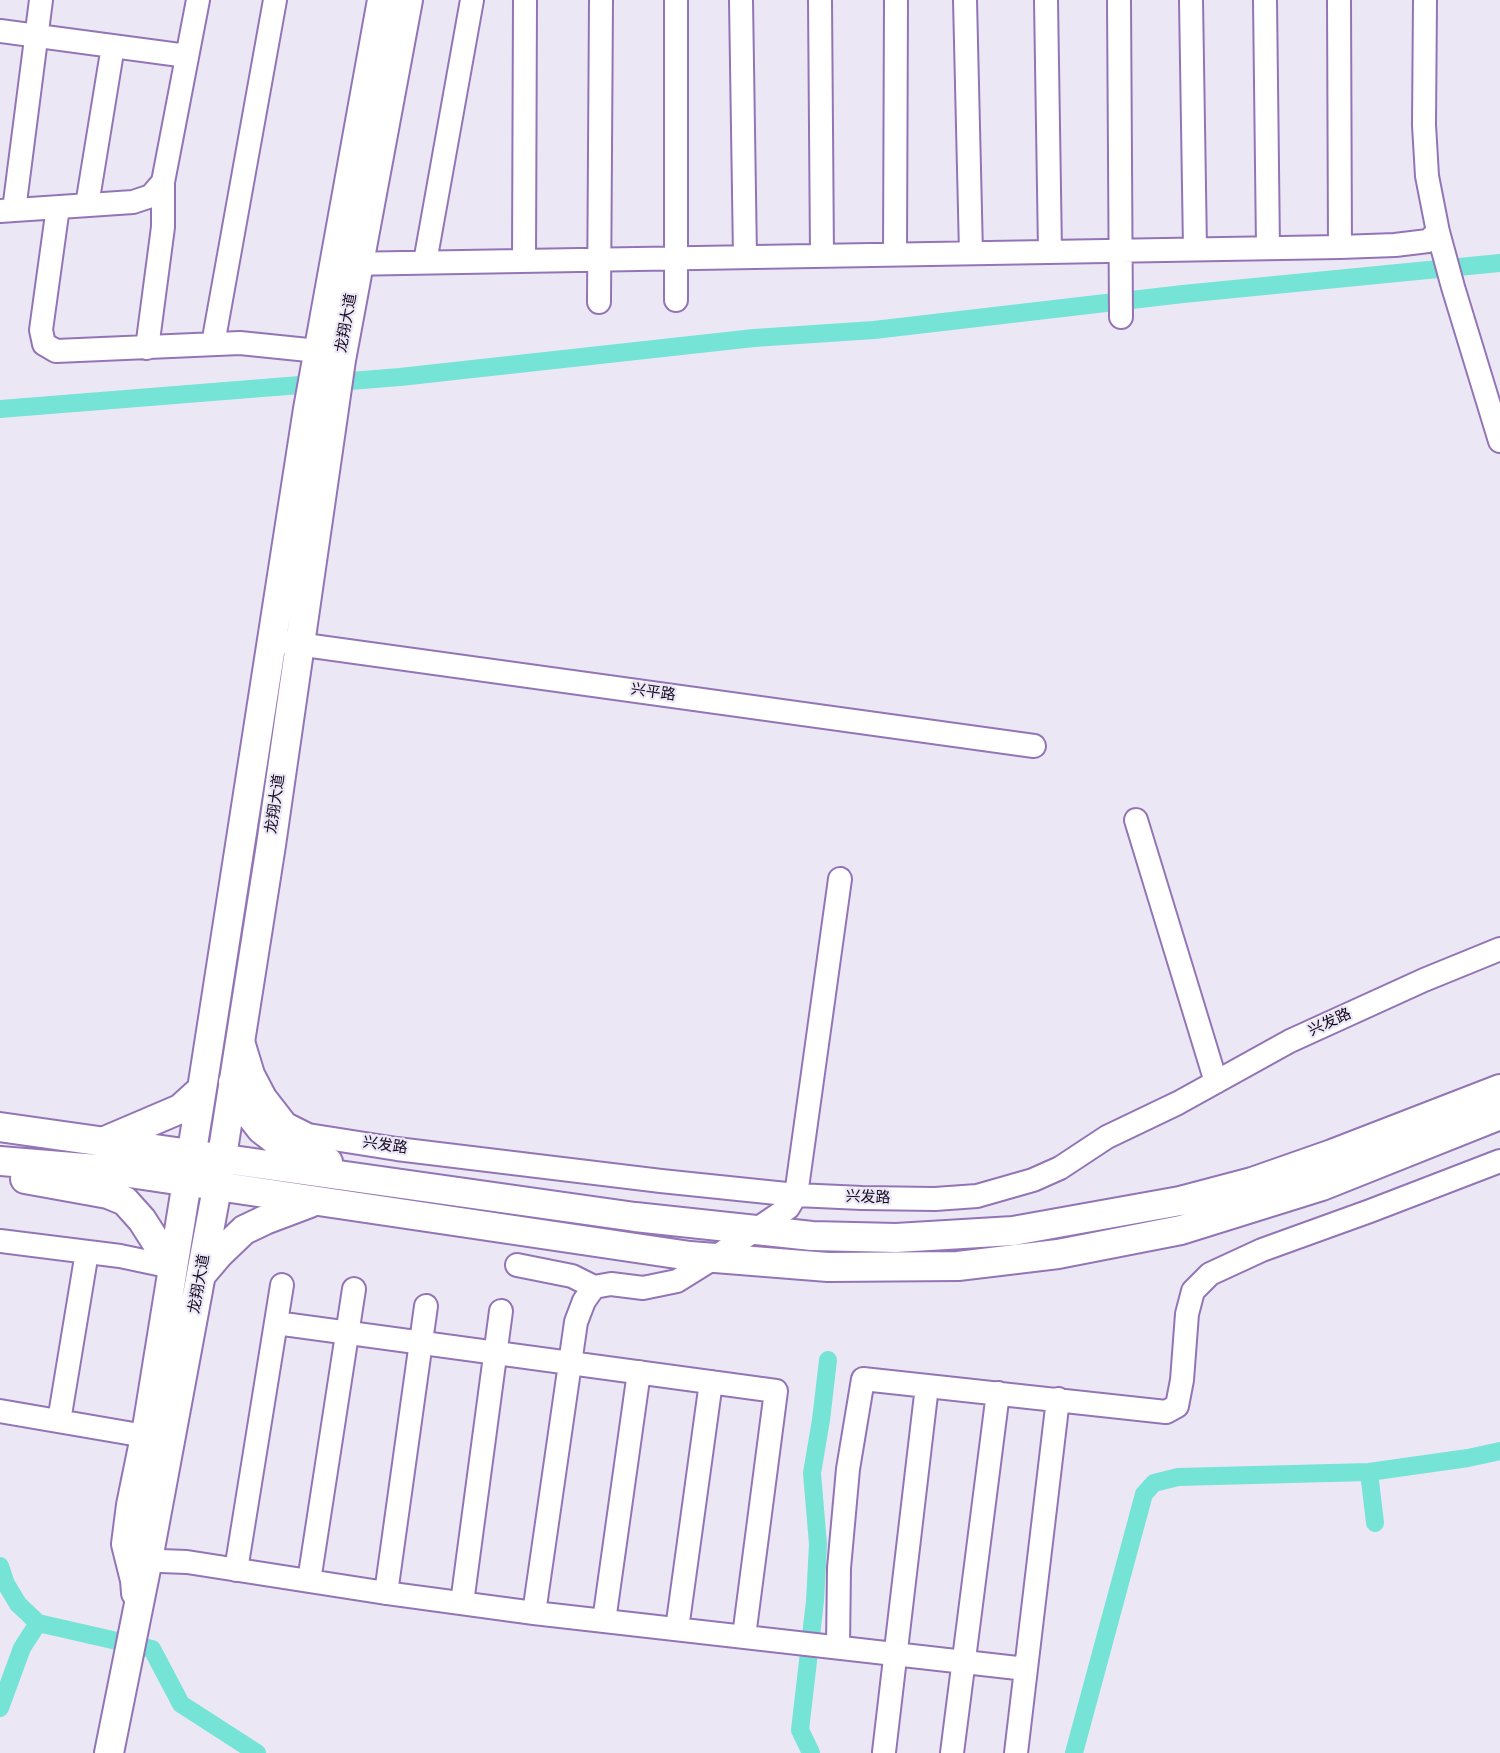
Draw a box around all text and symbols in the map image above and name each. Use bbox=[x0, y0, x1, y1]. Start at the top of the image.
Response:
street label: 龙翔大道 bbox=[333, 292, 361, 354]
street label: 兴平路 bbox=[629, 681, 677, 705]
street label: 龙翔大道 bbox=[263, 773, 289, 835]
street label: 兴发路 bbox=[1306, 1005, 1354, 1041]
street label: 兴发路 bbox=[361, 1134, 409, 1158]
street label: 兴发路 bbox=[845, 1188, 891, 1208]
street label: 龙翔大道 bbox=[186, 1253, 214, 1315]

